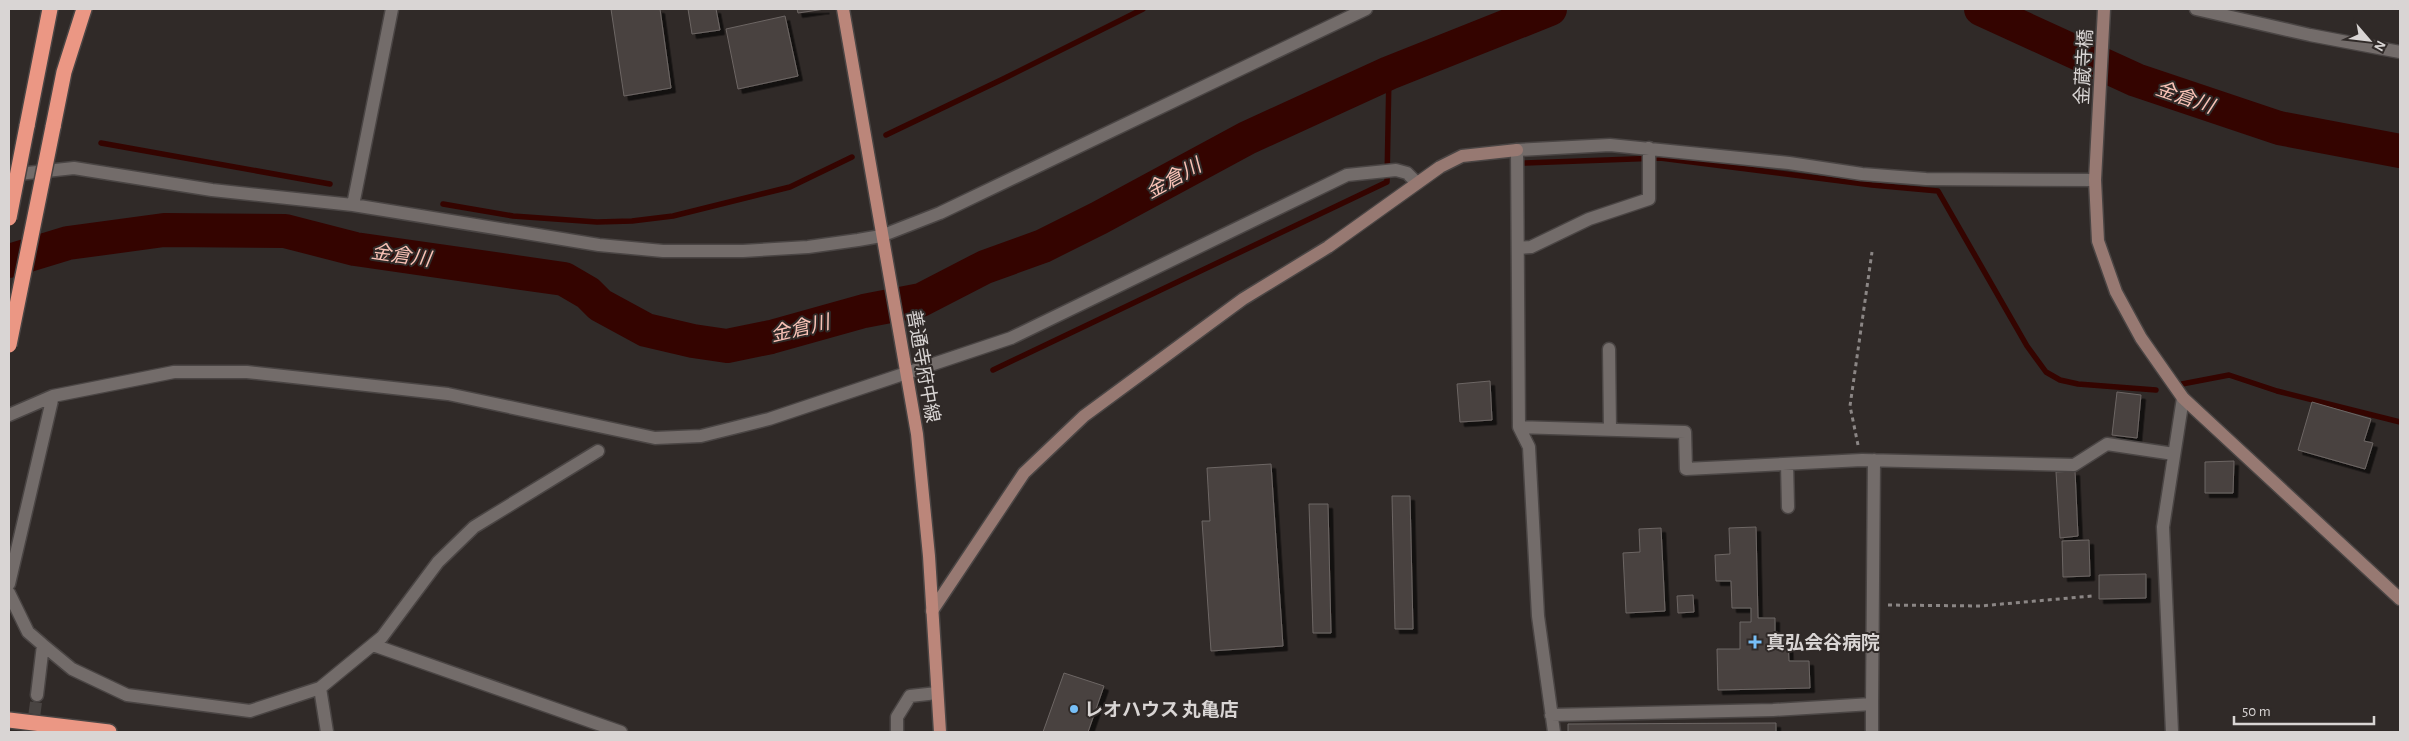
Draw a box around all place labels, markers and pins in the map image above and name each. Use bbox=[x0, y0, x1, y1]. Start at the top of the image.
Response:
place label: 真弘会谷病院 bbox=[1766, 633, 1880, 653]
marker: 真弘会谷病院 bbox=[1748, 635, 1762, 649]
place label: レオハウス 丸亀店 bbox=[1084, 699, 1239, 720]
marker: レオハウス 丸亀店 bbox=[1068, 703, 1080, 715]

